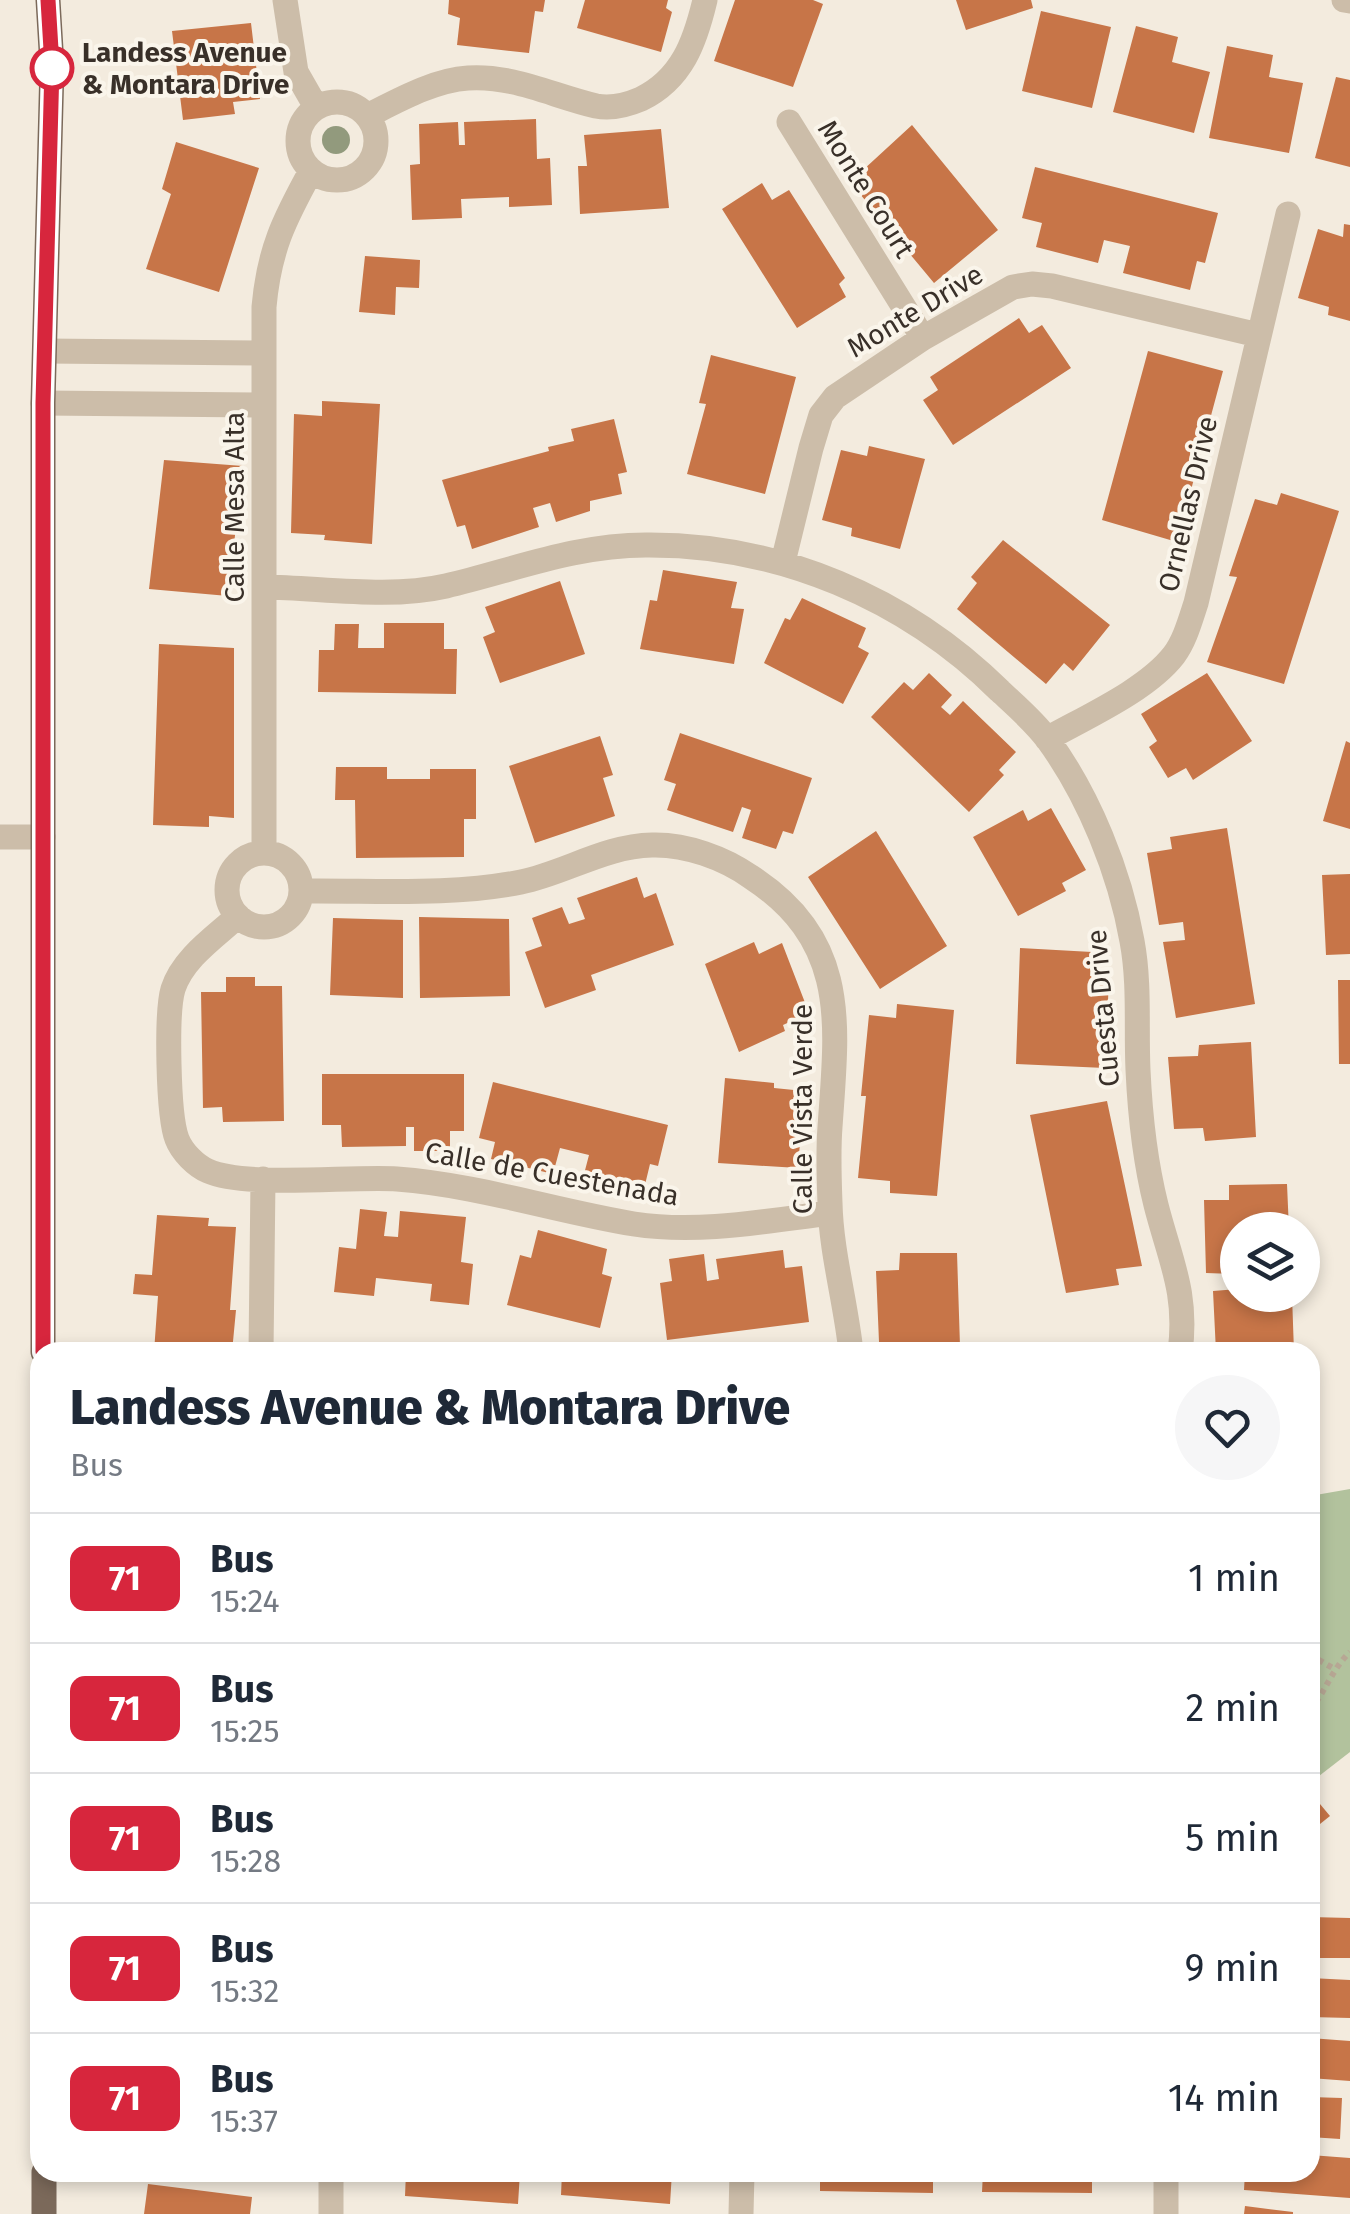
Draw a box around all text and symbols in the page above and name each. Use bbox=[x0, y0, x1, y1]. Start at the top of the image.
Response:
place label: Landess Avenue & Montara Drive bbox=[82, 36, 289, 101]
marker: Landess Avenue & Montara Drive bbox=[31, 47, 73, 89]
street label: Monte Court bbox=[811, 114, 922, 264]
street label: Monte Drive bbox=[841, 258, 989, 364]
street label: Calle Mesa Alta bbox=[218, 411, 251, 603]
street label: Ornellas Drive bbox=[1152, 413, 1224, 595]
street label: Cuesta Drive bbox=[1080, 928, 1126, 1088]
street label: Calle Vista Verde bbox=[786, 1004, 819, 1214]
street label: Calle de Cuestenada bbox=[423, 1135, 681, 1213]
map controls bbox=[1220, 1212, 1320, 1312]
button: layers bbox=[1220, 1212, 1320, 1312]
button: heart bbox=[1175, 1375, 1280, 1480]
text: Landess Avenue & Montara Drive bbox=[70, 1379, 790, 1437]
text: Bus bbox=[70, 1446, 123, 1484]
text: Bus bbox=[210, 1536, 274, 1582]
text: 1 min bbox=[1188, 1555, 1280, 1601]
text: 71 bbox=[109, 1557, 141, 1599]
text: 15:24 bbox=[210, 1582, 280, 1620]
text: Bus bbox=[210, 1666, 274, 1712]
text: 2 min bbox=[1186, 1685, 1280, 1731]
text: 71 bbox=[109, 1687, 141, 1729]
text: 15:25 bbox=[210, 1712, 279, 1750]
text: Bus bbox=[210, 1796, 274, 1842]
text: 5 min bbox=[1185, 1815, 1280, 1861]
text: 71 bbox=[109, 1817, 141, 1859]
text: 15:28 bbox=[210, 1842, 281, 1880]
text: Bus bbox=[210, 1926, 274, 1972]
text: 9 min bbox=[1184, 1945, 1280, 1991]
text: 71 bbox=[109, 1947, 141, 1989]
text: 15:32 bbox=[210, 1972, 279, 2010]
text: Bus bbox=[210, 2056, 274, 2102]
text: 14 min bbox=[1168, 2075, 1280, 2121]
text: 71 bbox=[109, 2077, 141, 2119]
text: 15:37 bbox=[210, 2102, 278, 2140]

